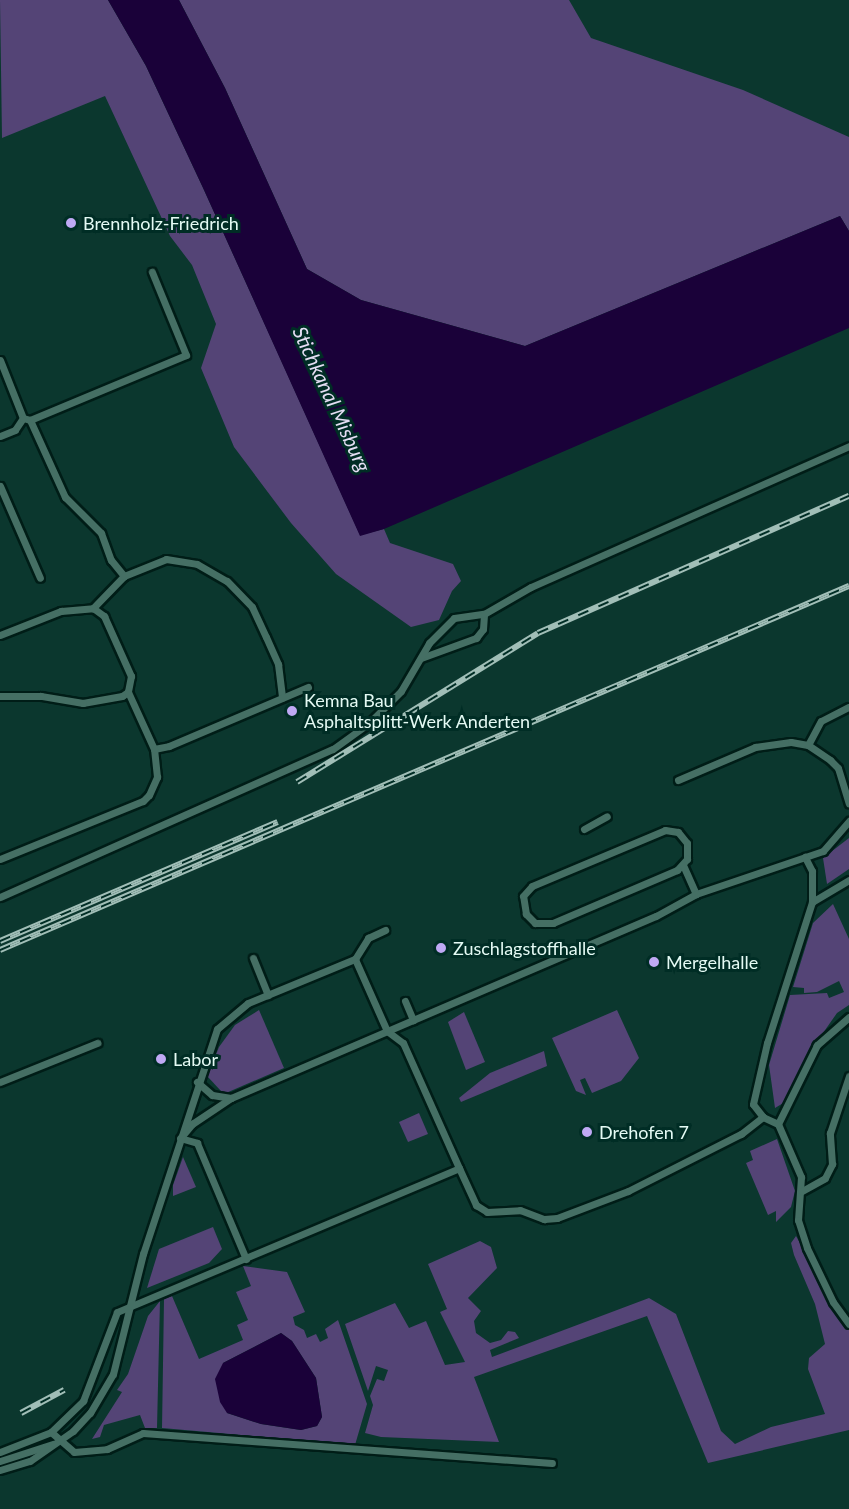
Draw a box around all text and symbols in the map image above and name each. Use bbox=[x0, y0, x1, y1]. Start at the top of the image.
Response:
place label: Brennholz-Friedrich bbox=[83, 212, 239, 234]
marker: Brennholz-Friedrich bbox=[64, 216, 78, 230]
water label: Stichkanal Misburg bbox=[288, 323, 376, 475]
place label: Kemna Bau Asphaltsplitt-Werk Anderten bbox=[304, 690, 531, 732]
marker: Kemna Bau Asphaltsplitt-Werk Anderten bbox=[285, 704, 299, 718]
place label: Zuschlagstoffhalle bbox=[453, 937, 596, 959]
marker: Zuschlagstoffhalle bbox=[434, 941, 448, 955]
place label: Mergelhalle bbox=[666, 951, 758, 973]
marker: Mergelhalle bbox=[647, 955, 661, 969]
place label: Labor bbox=[173, 1048, 218, 1070]
marker: Labor bbox=[154, 1052, 168, 1066]
place label: Drehofen 7 bbox=[599, 1121, 689, 1143]
marker: Drehofen 7 bbox=[580, 1125, 594, 1139]

